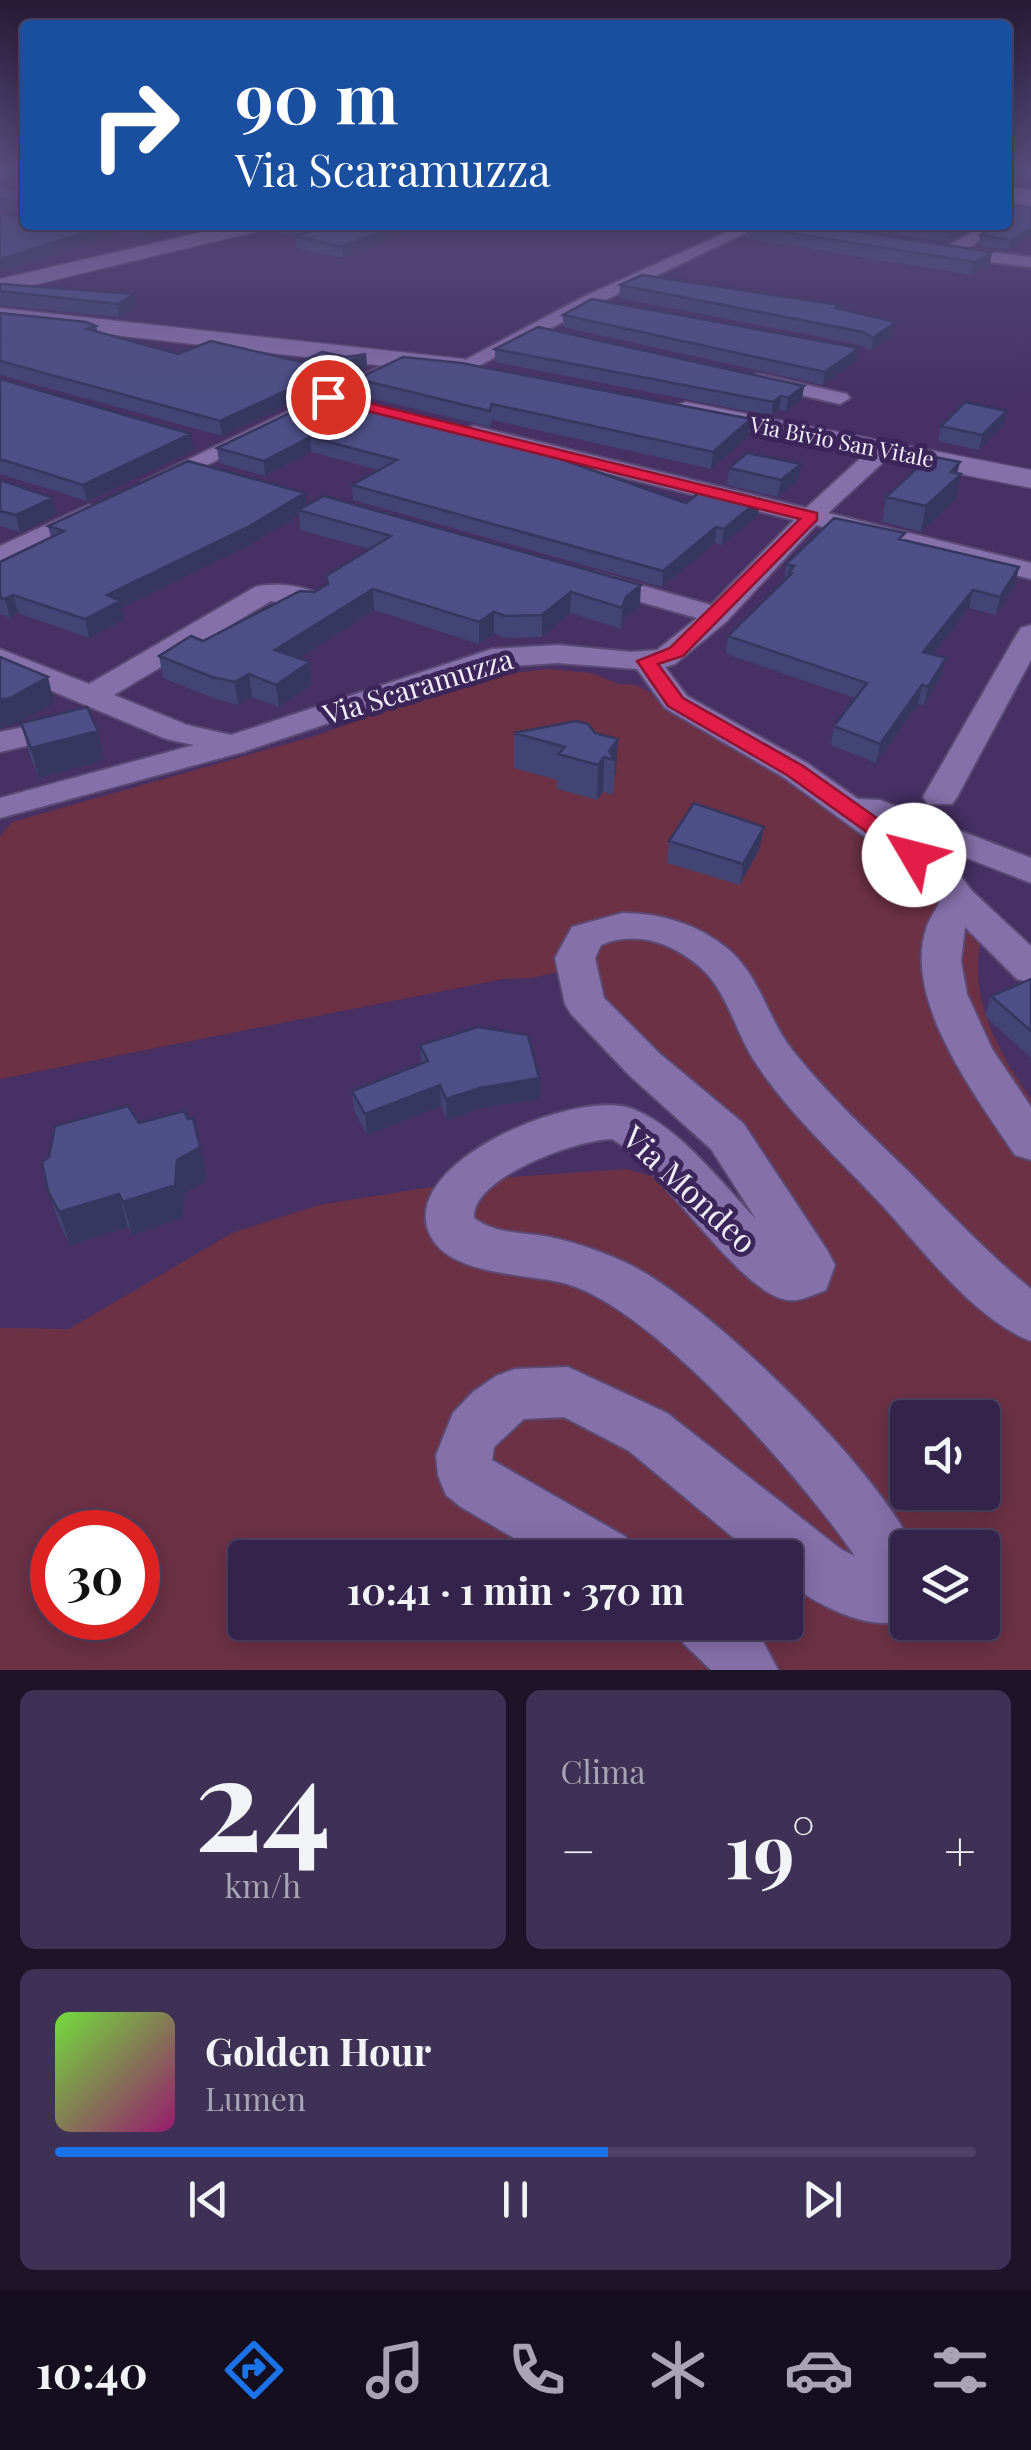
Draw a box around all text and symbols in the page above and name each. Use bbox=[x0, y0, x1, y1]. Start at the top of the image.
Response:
text: 90 m bbox=[235, 48, 399, 142]
icon: right bbox=[70, 60, 200, 190]
text: Via Scaramuzza bbox=[235, 138, 551, 198]
pin bbox=[286, 355, 371, 440]
icon: arrive bbox=[301, 370, 356, 425]
street label: Via Bivio San Vitale bbox=[747, 408, 937, 474]
street label: Via Scaramuzza bbox=[317, 639, 517, 732]
position arrow bbox=[862, 803, 966, 907]
street label: Via Mondeo bbox=[614, 1114, 767, 1261]
map controls bbox=[890, 1400, 1000, 1640]
button: sound bbox=[890, 1400, 1000, 1510]
speed limit sign: 30 bbox=[30, 1510, 160, 1640]
button: layers bbox=[890, 1530, 1000, 1640]
text: 10:41 · 1 min · 370 m bbox=[347, 1564, 684, 1615]
text: 24 bbox=[194, 1711, 331, 1885]
text: Clima bbox=[561, 1749, 645, 1792]
text: 19° bbox=[725, 1798, 815, 1898]
text: − bbox=[561, 1812, 596, 1886]
text: + bbox=[944, 1812, 976, 1886]
text: km/h bbox=[224, 1863, 301, 1906]
text: Golden Hour bbox=[205, 2025, 431, 2076]
text: Lumen bbox=[205, 2076, 306, 2119]
icon: previous bbox=[181, 2172, 236, 2227]
icon: pause bbox=[488, 2172, 543, 2227]
icon: next bbox=[795, 2172, 850, 2227]
icon: directions bbox=[219, 2335, 289, 2405]
icon: music bbox=[360, 2335, 430, 2405]
icon: phone bbox=[502, 2335, 572, 2405]
icon: climate bbox=[643, 2335, 713, 2405]
icon: car bbox=[784, 2335, 854, 2405]
icon: filters bbox=[925, 2335, 995, 2405]
text: 10:40 bbox=[36, 2340, 148, 2400]

